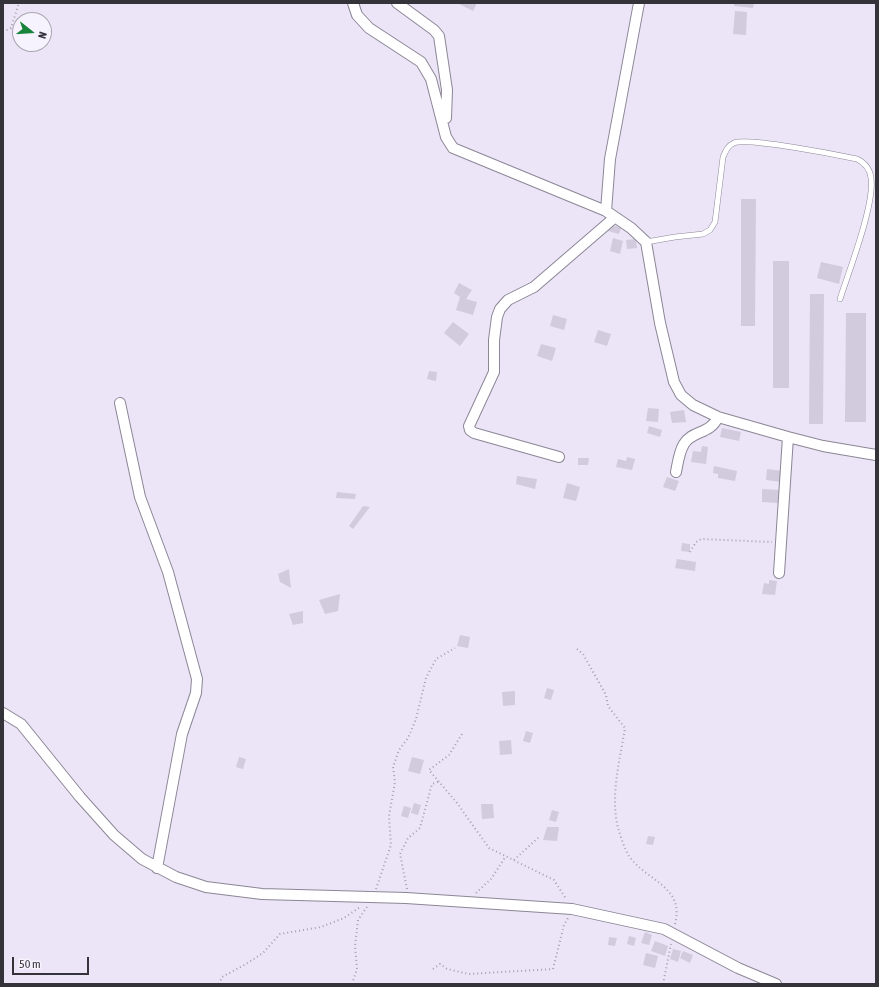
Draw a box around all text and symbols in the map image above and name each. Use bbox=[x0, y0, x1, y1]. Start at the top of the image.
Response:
north arrow bbox=[12, 12, 52, 52]
text: N bbox=[36, 30, 49, 40]
scale bar bbox=[14, 949, 91, 975]
text: 50 m bbox=[19, 957, 41, 971]

